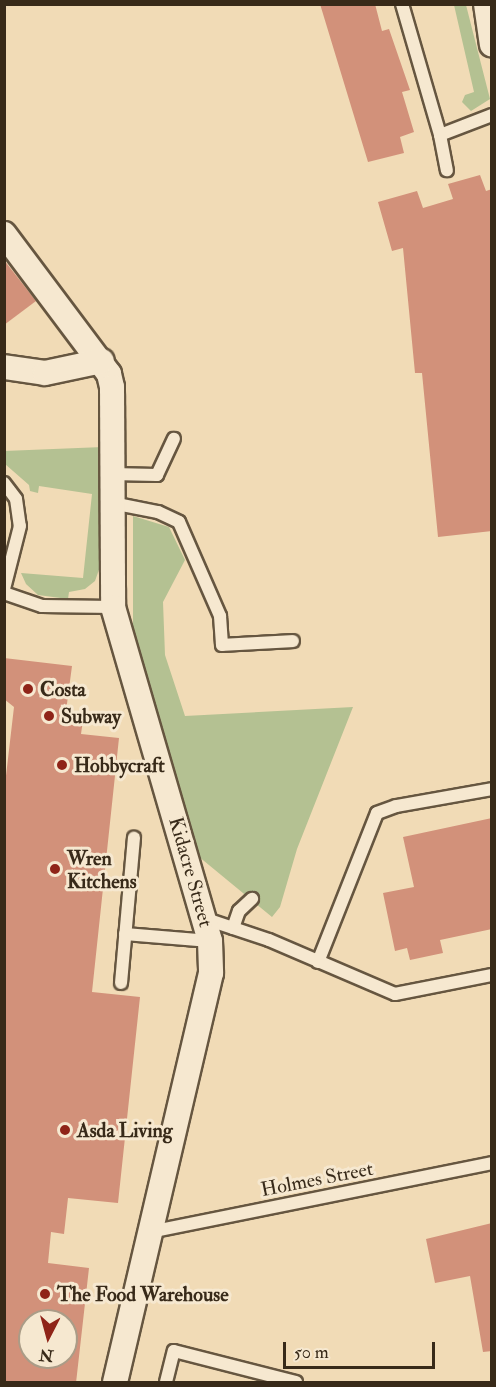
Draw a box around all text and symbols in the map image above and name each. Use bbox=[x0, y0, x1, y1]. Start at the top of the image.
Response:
place label: Costa bbox=[40, 677, 86, 701]
marker: Costa bbox=[21, 682, 35, 696]
place label: Subway bbox=[61, 704, 121, 728]
marker: Subway bbox=[42, 709, 56, 723]
place label: Hobbycraft bbox=[74, 753, 165, 777]
marker: Hobbycraft bbox=[55, 758, 69, 772]
street label: Kidacre Street bbox=[164, 814, 218, 930]
place label: Wren Kitchens bbox=[67, 846, 137, 893]
marker: Wren Kitchens bbox=[48, 862, 62, 876]
place label: Asda Living bbox=[77, 1118, 173, 1142]
marker: Asda Living bbox=[58, 1123, 72, 1137]
street label: Holmes Street bbox=[259, 1156, 375, 1202]
place label: The Food Warehouse bbox=[57, 1282, 229, 1306]
marker: The Food Warehouse bbox=[38, 1287, 52, 1301]
north arrow bbox=[18, 1309, 78, 1369]
scale bar bbox=[286, 1330, 438, 1368]
text: 50 m bbox=[294, 1341, 329, 1364]
text: N bbox=[38, 1344, 55, 1366]

